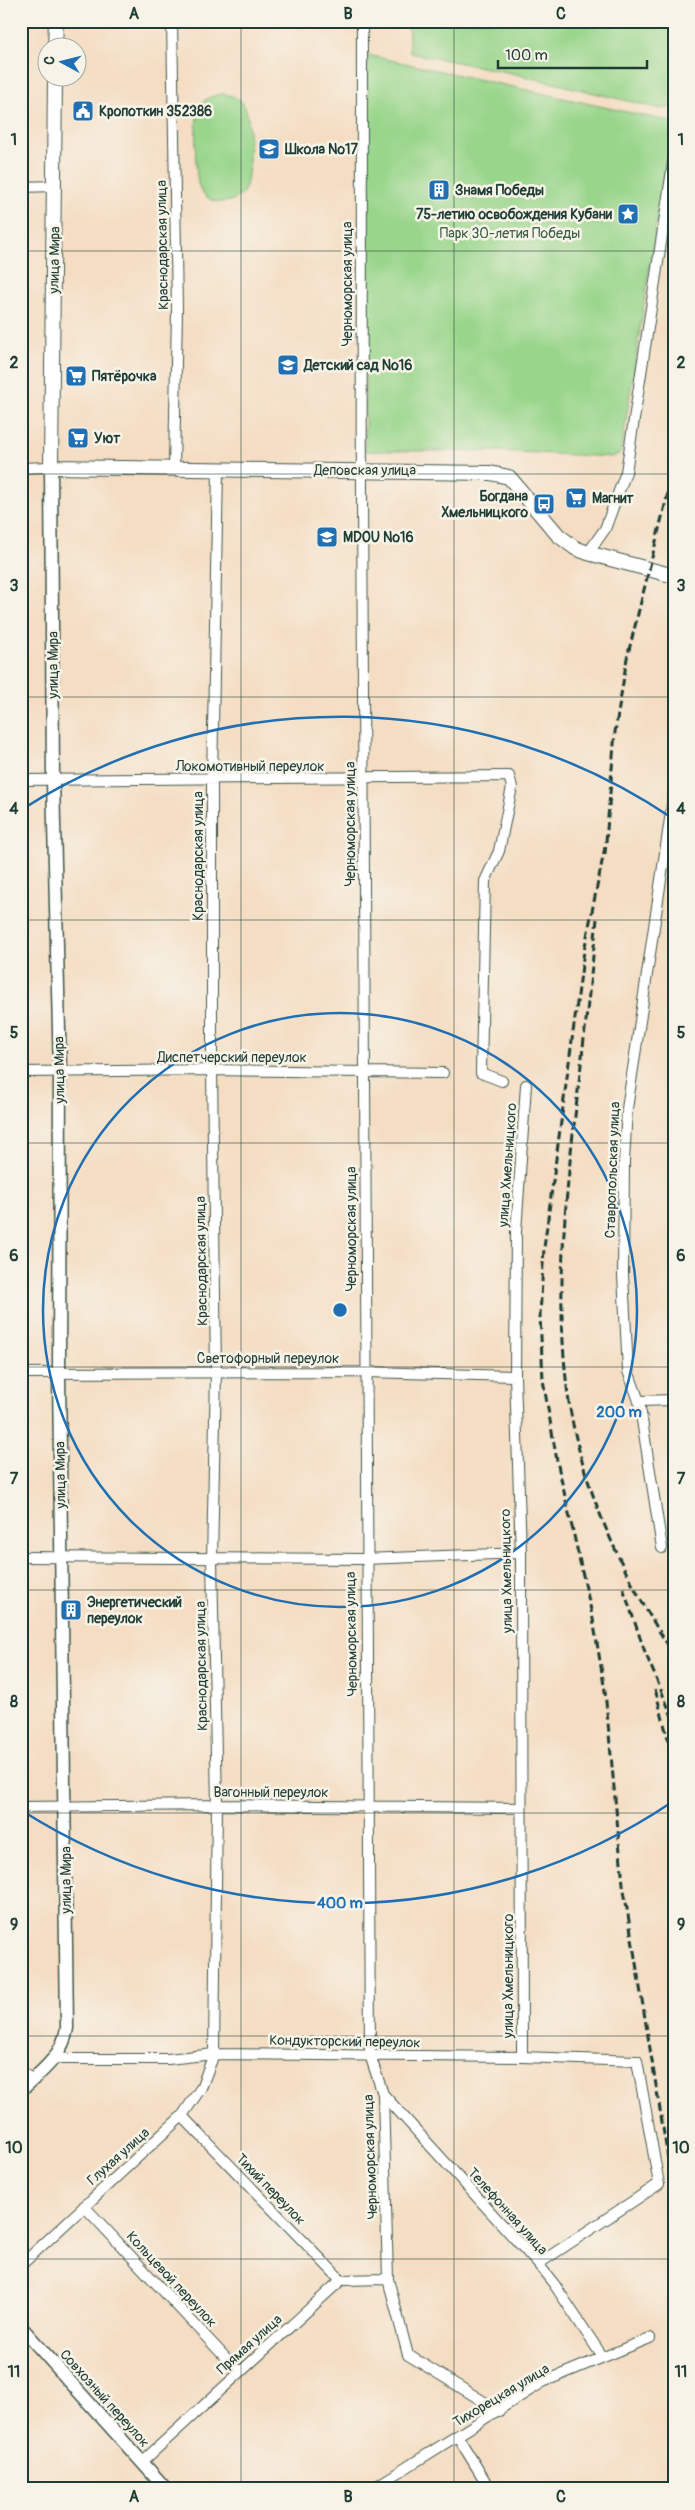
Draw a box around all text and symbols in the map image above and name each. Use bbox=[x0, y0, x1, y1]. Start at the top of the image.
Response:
text: A bbox=[129, 4, 140, 24]
text: B bbox=[343, 4, 353, 24]
text: C bbox=[556, 4, 566, 24]
north arrow bbox=[38, 38, 88, 88]
scale bar bbox=[498, 38, 646, 70]
text: 100 m bbox=[505, 46, 548, 65]
text: С bbox=[41, 55, 59, 66]
public building icon: Кропоткин 352386 bbox=[71, 99, 95, 123]
place label: Кропоткин 352386 bbox=[99, 103, 212, 120]
text: 1 bbox=[11, 130, 17, 150]
text: 1 bbox=[678, 130, 684, 150]
school or university icon: Школа №17 bbox=[257, 137, 281, 161]
place label: Школа №17 bbox=[284, 141, 359, 158]
building icon: Знамя Победы bbox=[427, 178, 451, 202]
street label: Краснодарская улица bbox=[153, 180, 172, 310]
place label: Знамя Победы bbox=[455, 182, 544, 199]
place icon: 75-летию освобождения Кубани bbox=[616, 202, 640, 226]
place label: 75-летию освобождения Кубани bbox=[416, 206, 613, 223]
street label: Черноморская улица bbox=[339, 221, 356, 347]
park label: Парк 30-летия Победы bbox=[440, 225, 580, 242]
street label: улица Мира bbox=[45, 226, 64, 295]
text: 2 bbox=[10, 353, 19, 373]
school or university icon: Детский сад №16 bbox=[276, 353, 300, 377]
text: 2 bbox=[677, 353, 686, 373]
place label: Детский сад №16 bbox=[303, 357, 412, 374]
supermarket icon: Пятёрочка bbox=[64, 364, 88, 388]
place label: Пятёрочка bbox=[92, 368, 157, 385]
supermarket icon: Уют bbox=[66, 426, 90, 450]
place label: Уют bbox=[94, 430, 121, 447]
street label: Деповская улица bbox=[313, 462, 416, 479]
supermarket icon: Магнит bbox=[564, 486, 588, 510]
place label: Богдана Хмельницкого bbox=[442, 488, 528, 521]
place label: Магнит bbox=[592, 490, 635, 507]
bus stop icon: Богдана Хмельницкого bbox=[532, 492, 556, 516]
school or university icon: MDOU №16 bbox=[315, 525, 339, 549]
place label: MDOU №16 bbox=[343, 529, 414, 546]
text: 3 bbox=[10, 576, 19, 596]
text: 3 bbox=[677, 576, 686, 596]
street label: улица Мира bbox=[45, 631, 62, 700]
street label: Локомотивный переулок bbox=[175, 758, 324, 775]
street label: Черноморская улица bbox=[342, 761, 359, 887]
street label: Краснодарская улица bbox=[190, 791, 207, 921]
text: 4 bbox=[9, 799, 19, 819]
text: 4 bbox=[676, 799, 686, 819]
text: 5 bbox=[10, 1023, 19, 1043]
text: 5 bbox=[677, 1023, 686, 1043]
street label: улица Мира bbox=[50, 1036, 69, 1105]
street label: Диспетчерский переулок bbox=[156, 1049, 307, 1066]
street label: Ставропольская улица bbox=[602, 1101, 623, 1239]
street label: улица Хмельницкого bbox=[495, 1102, 520, 1229]
street label: Черноморская улица bbox=[343, 1166, 360, 1292]
street label: Краснодарская улица bbox=[192, 1196, 211, 1326]
text: 6 bbox=[9, 1246, 19, 1266]
text: 6 bbox=[676, 1246, 686, 1266]
centre of rings bbox=[331, 1301, 349, 1319]
street label: Светофорный переулок bbox=[197, 1350, 339, 1367]
text: 200 m bbox=[596, 1403, 642, 1422]
street label: улица Мира bbox=[51, 1441, 70, 1510]
text: 7 bbox=[10, 1469, 19, 1489]
text: 7 bbox=[677, 1469, 686, 1489]
street label: улица Хмельницкого bbox=[497, 1508, 516, 1634]
street label: Черноморская улица bbox=[342, 1571, 361, 1697]
place label: Энергетический переулок bbox=[87, 1594, 182, 1627]
building icon: Энергетический переулок bbox=[59, 1598, 83, 1622]
street label: Краснодарская улица bbox=[192, 1601, 211, 1731]
text: 8 bbox=[10, 1692, 18, 1712]
text: 8 bbox=[677, 1692, 685, 1712]
street label: Вагонный переулок bbox=[213, 1784, 329, 1801]
street label: улица Мира bbox=[58, 1846, 75, 1915]
text: 400 m bbox=[317, 1894, 363, 1913]
street label: улица Хмельницкого bbox=[500, 1913, 517, 2039]
text: 9 bbox=[10, 1915, 18, 1935]
text: 9 bbox=[677, 1915, 685, 1935]
street label: Кондукторский переулок bbox=[269, 2032, 421, 2051]
street label: Черноморская улица bbox=[360, 2094, 381, 2220]
street label: Глухая улица bbox=[84, 2124, 153, 2189]
text: 10 bbox=[5, 2138, 23, 2158]
text: 10 bbox=[672, 2138, 690, 2158]
street label: Тихий переулок bbox=[232, 2150, 309, 2229]
street label: Телефонная улица bbox=[464, 2164, 551, 2258]
street label: Кольцевой переулок bbox=[123, 2228, 220, 2331]
street label: Прямая улица bbox=[213, 2311, 285, 2378]
street label: Совхозный переулок bbox=[56, 2346, 153, 2451]
street label: Тихорецкая улица bbox=[450, 2360, 552, 2431]
text: 11 bbox=[8, 2362, 20, 2382]
text: 11 bbox=[675, 2362, 687, 2382]
text: A bbox=[129, 2487, 140, 2507]
text: B bbox=[343, 2487, 353, 2507]
text: C bbox=[556, 2487, 566, 2507]

